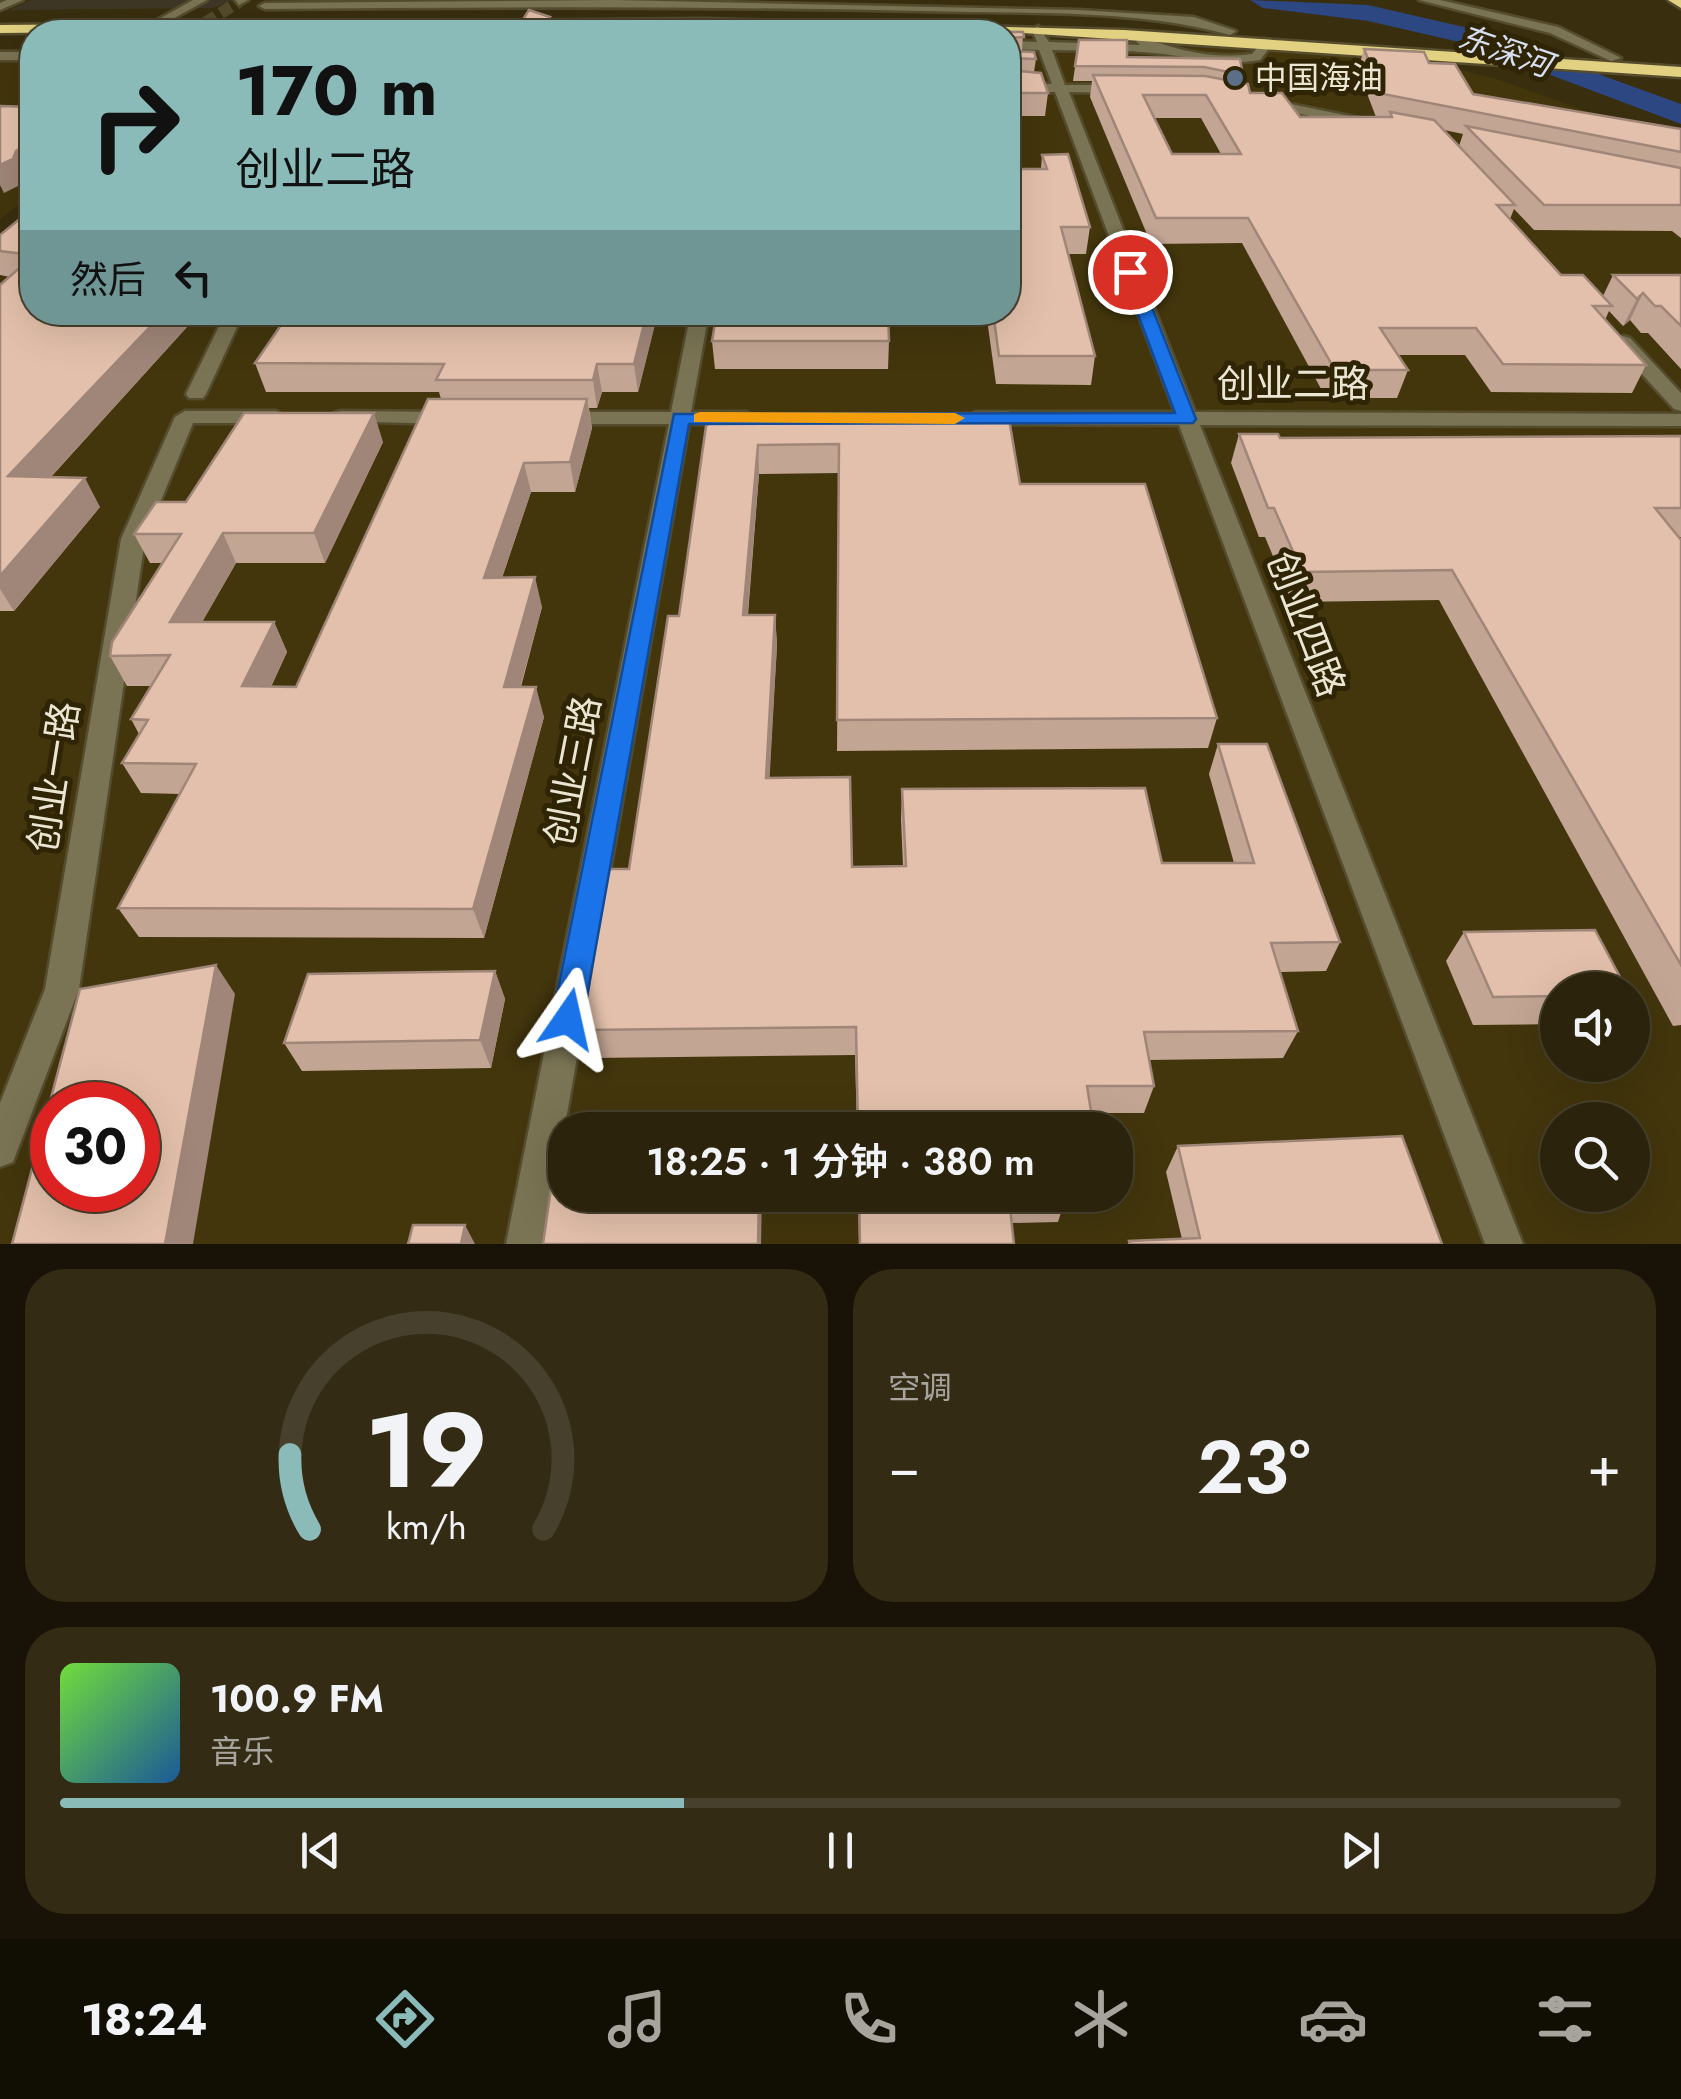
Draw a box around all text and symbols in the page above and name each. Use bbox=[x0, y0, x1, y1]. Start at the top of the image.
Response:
water label: 东深河 bbox=[1452, 14, 1564, 90]
text: 170 m bbox=[235, 40, 438, 141]
place label: 中国海油 bbox=[1255, 55, 1383, 101]
icon: right bbox=[70, 60, 200, 190]
marker: 中国海油 bbox=[1224, 67, 1246, 89]
text: 创业二路 bbox=[235, 137, 415, 202]
pin bbox=[1088, 230, 1173, 315]
icon: arrive bbox=[1103, 245, 1158, 300]
icon: left bbox=[166, 250, 221, 305]
text: 然后 bbox=[70, 252, 146, 307]
street label: 创业二路 bbox=[1217, 356, 1369, 411]
street label: 创业四路 bbox=[1254, 543, 1359, 705]
street label: 创业三路 bbox=[531, 691, 614, 851]
street label: 创业一路 bbox=[14, 698, 93, 856]
position arrow bbox=[516, 967, 620, 1071]
map controls bbox=[1540, 972, 1650, 1212]
button: sound bbox=[1540, 972, 1650, 1082]
speed limit sign: 30 bbox=[30, 1082, 160, 1212]
button: search bbox=[1540, 1102, 1650, 1212]
text: 18:25 · 1 分钟 · 380 m bbox=[646, 1134, 1035, 1189]
text: 空调 bbox=[888, 1365, 952, 1411]
text: 19 bbox=[365, 1376, 488, 1526]
text: 23° bbox=[1197, 1413, 1311, 1521]
text: − bbox=[888, 1427, 920, 1507]
text: + bbox=[1587, 1427, 1621, 1507]
text: km/h bbox=[386, 1501, 467, 1552]
text: 100.9 FM bbox=[210, 1671, 384, 1726]
text: 音乐 bbox=[210, 1729, 274, 1775]
icon: previous bbox=[293, 1823, 348, 1878]
icon: pause bbox=[813, 1823, 868, 1878]
icon: next bbox=[1333, 1823, 1388, 1878]
icon: directions bbox=[370, 1984, 440, 2054]
icon: music bbox=[602, 1984, 672, 2054]
icon: phone bbox=[834, 1984, 904, 2054]
icon: climate bbox=[1066, 1984, 1136, 2054]
icon: car bbox=[1298, 1984, 1368, 2054]
icon: filters bbox=[1530, 1984, 1600, 2054]
text: 18:24 bbox=[81, 1987, 208, 2052]

